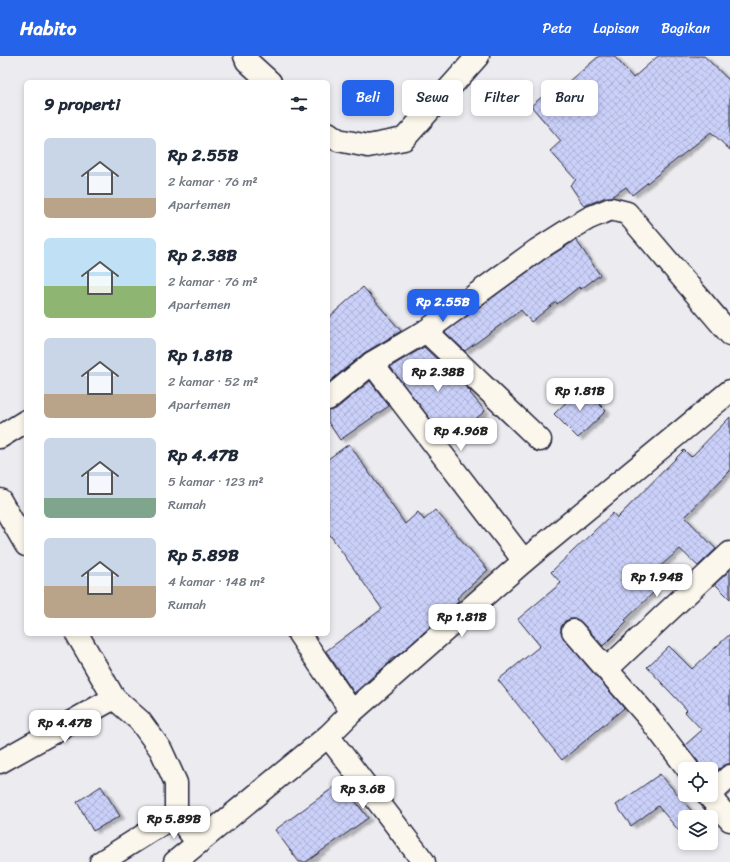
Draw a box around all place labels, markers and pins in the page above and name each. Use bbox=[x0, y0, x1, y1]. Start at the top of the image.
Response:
pin: Rp 2.55B bbox=[402, 289, 484, 323]
pin: Rp 2.38B bbox=[397, 359, 479, 393]
pin: Rp 1.81B bbox=[539, 378, 621, 412]
pin: Rp 4.96B bbox=[420, 418, 502, 452]
pin: Rp 1.94B bbox=[616, 564, 698, 598]
pin: Rp 1.81B bbox=[421, 604, 503, 638]
pin: Rp 4.47B bbox=[24, 710, 106, 744]
pin: Rp 3.6B bbox=[326, 776, 400, 810]
pin: Rp 5.89B bbox=[133, 806, 215, 840]

